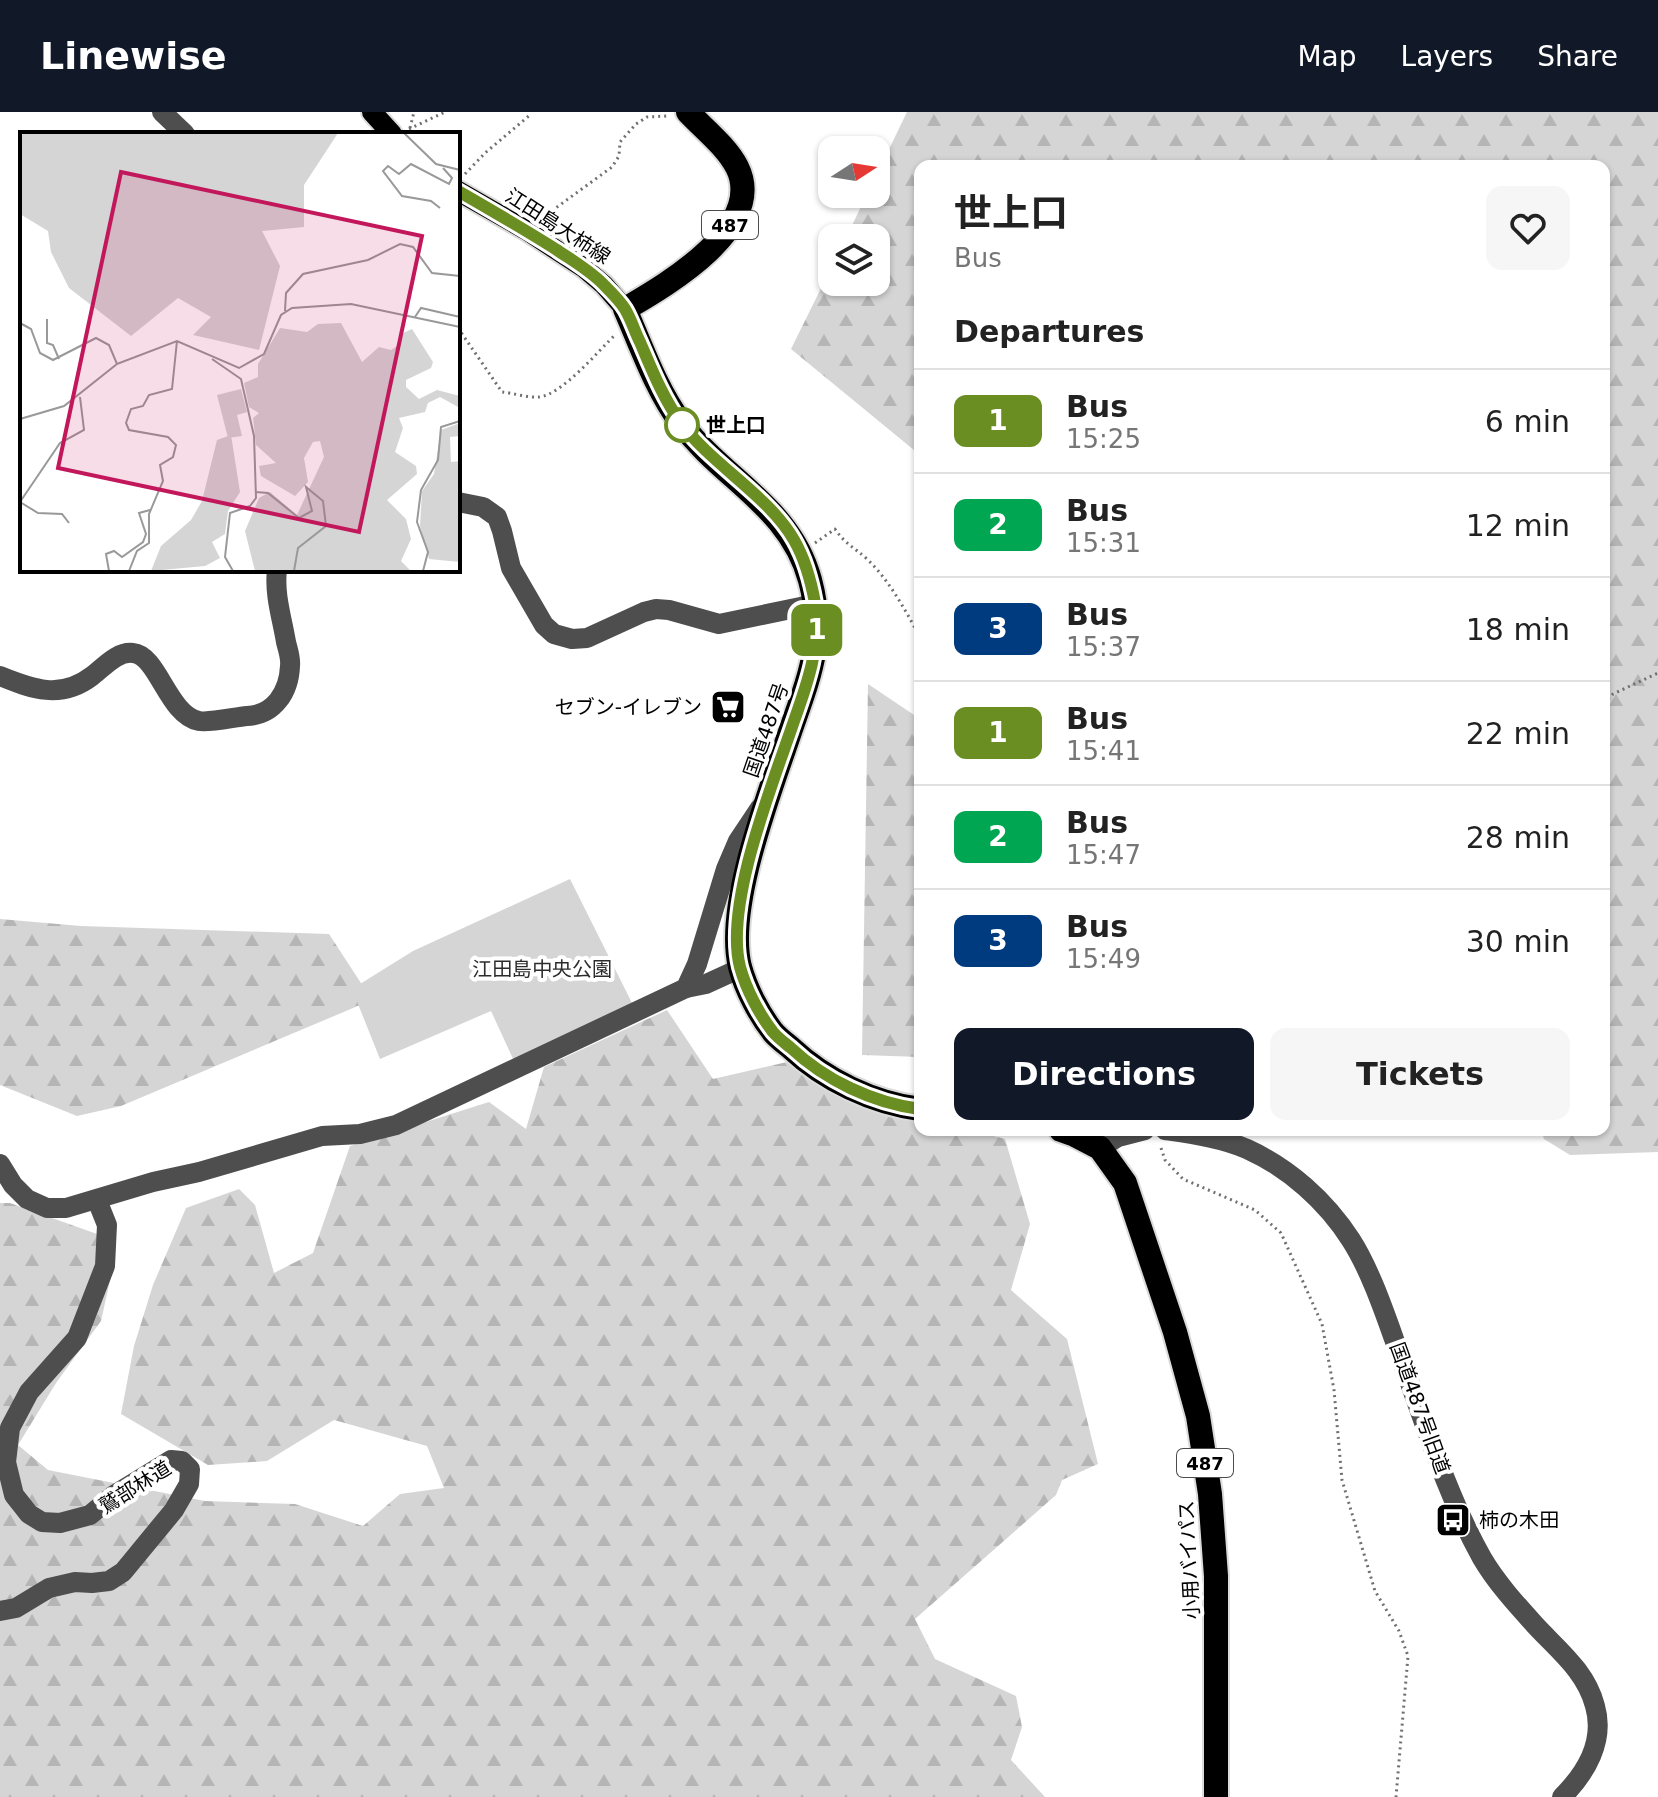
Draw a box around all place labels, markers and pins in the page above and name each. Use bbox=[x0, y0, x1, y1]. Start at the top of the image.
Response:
marker: 世上口 bbox=[665, 408, 699, 442]
place label: 世上口 bbox=[706, 413, 766, 437]
supermarket icon: セブン-イレブン bbox=[709, 688, 747, 726]
place label: セブン-イレブン bbox=[555, 695, 702, 719]
bus stop icon: 柿の木田 bbox=[1434, 1501, 1472, 1539]
place label: 柿の木田 bbox=[1479, 1508, 1559, 1532]

